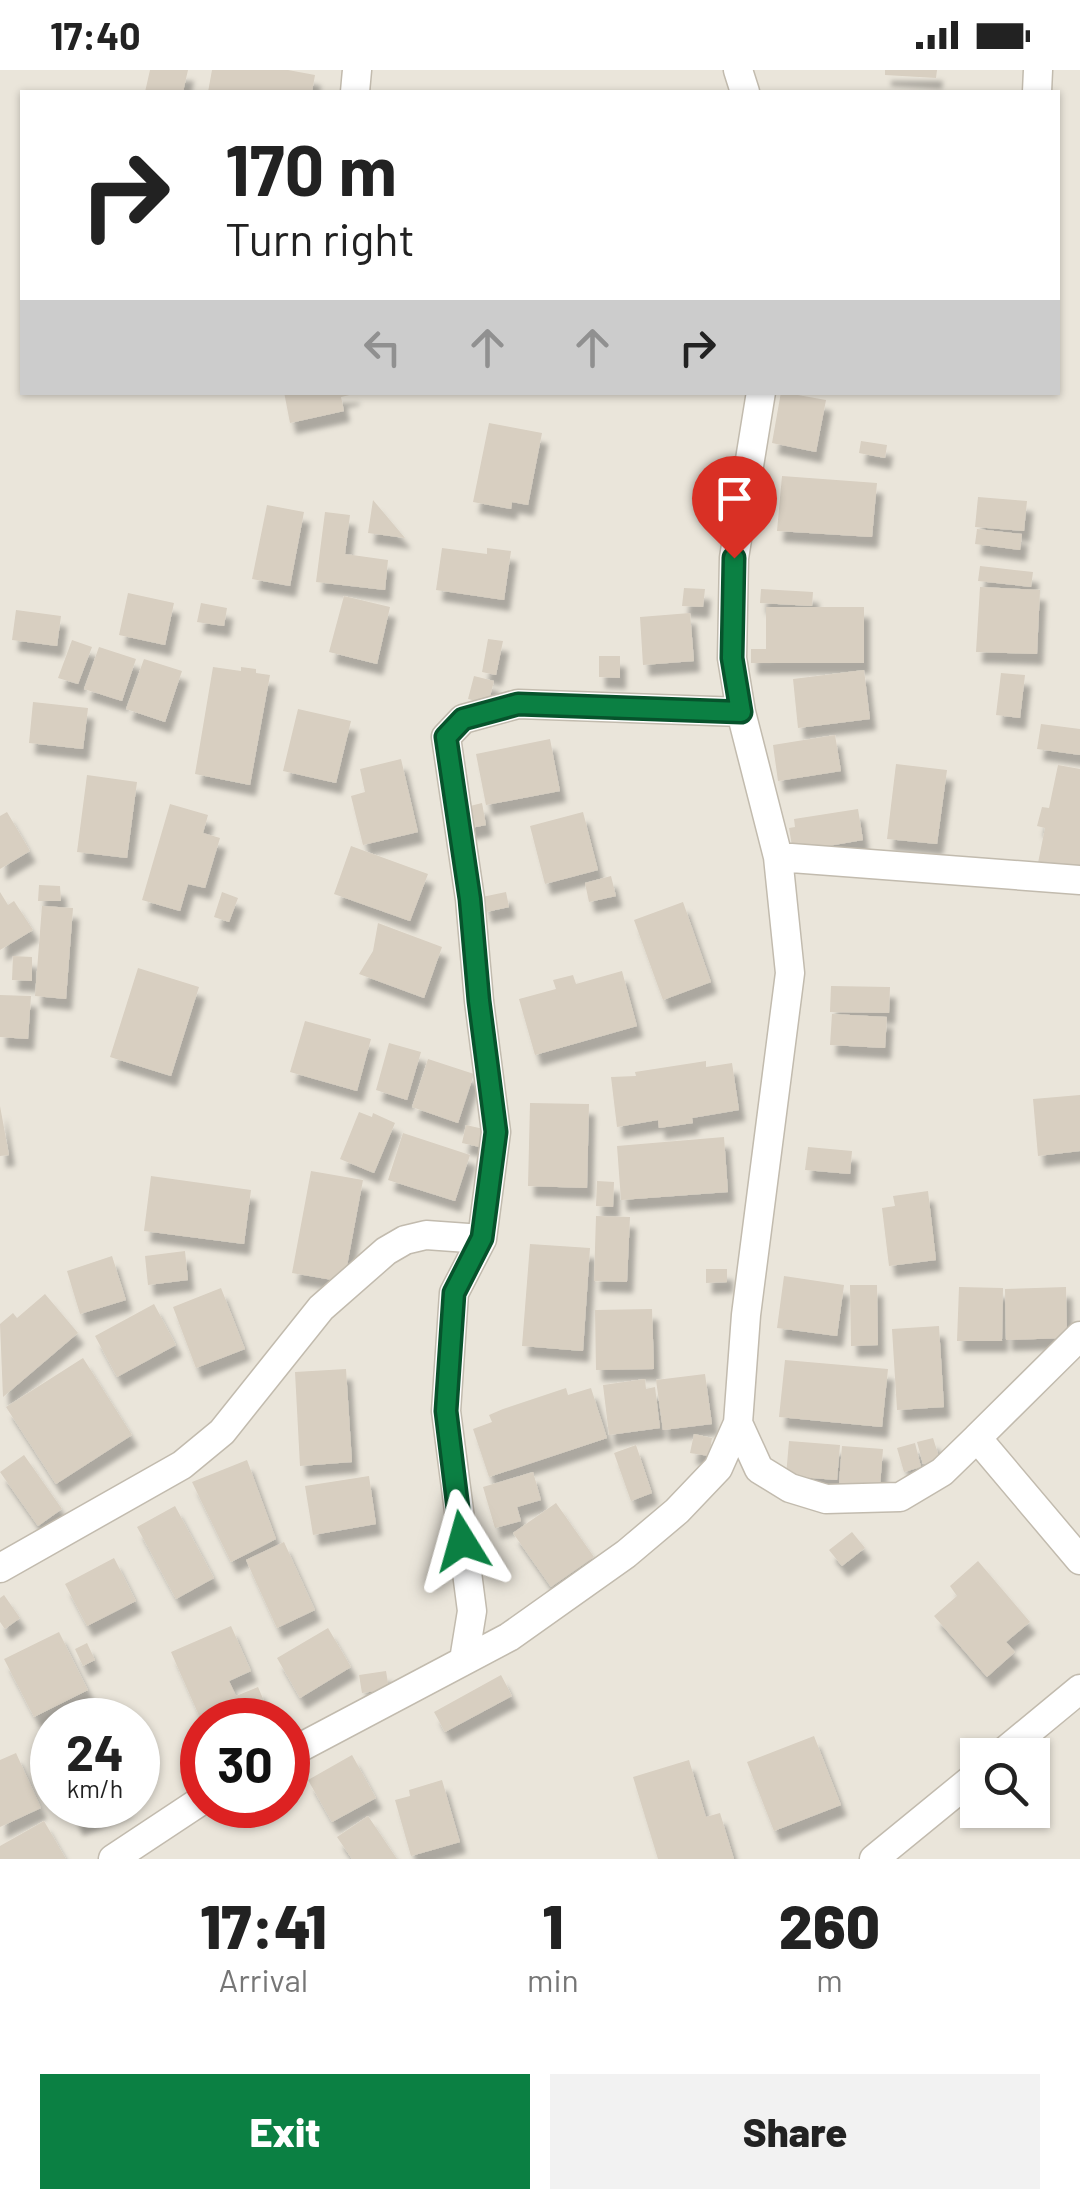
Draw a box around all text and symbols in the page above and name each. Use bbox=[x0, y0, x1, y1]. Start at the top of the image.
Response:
text: 17:40 bbox=[50, 12, 141, 58]
text: 170 m bbox=[225, 126, 397, 210]
icon: right bbox=[60, 130, 190, 260]
text: Turn right bbox=[225, 211, 415, 265]
icon: left bbox=[355, 320, 410, 375]
icon: ahead bbox=[460, 320, 515, 375]
icon: ahead bbox=[565, 320, 620, 375]
icon: right bbox=[670, 320, 725, 375]
pin bbox=[692, 456, 777, 559]
icon: arrive bbox=[707, 471, 762, 526]
position arrow bbox=[410, 1489, 514, 1593]
speed limit sign: 30 bbox=[180, 1698, 310, 1828]
text: 24 bbox=[66, 1721, 124, 1781]
map controls bbox=[960, 1738, 1050, 1828]
button: search bbox=[960, 1738, 1050, 1828]
text: km/h bbox=[67, 1773, 123, 1803]
text: 17:41 bbox=[200, 1889, 327, 1961]
text: 1 bbox=[542, 1889, 564, 1961]
text: 260 bbox=[779, 1889, 880, 1961]
text: Arrival bbox=[219, 1960, 308, 1998]
text: min bbox=[527, 1960, 579, 1998]
text: m bbox=[816, 1960, 843, 1998]
button: Exit bbox=[40, 2074, 530, 2189]
button: Share bbox=[550, 2074, 1040, 2189]

